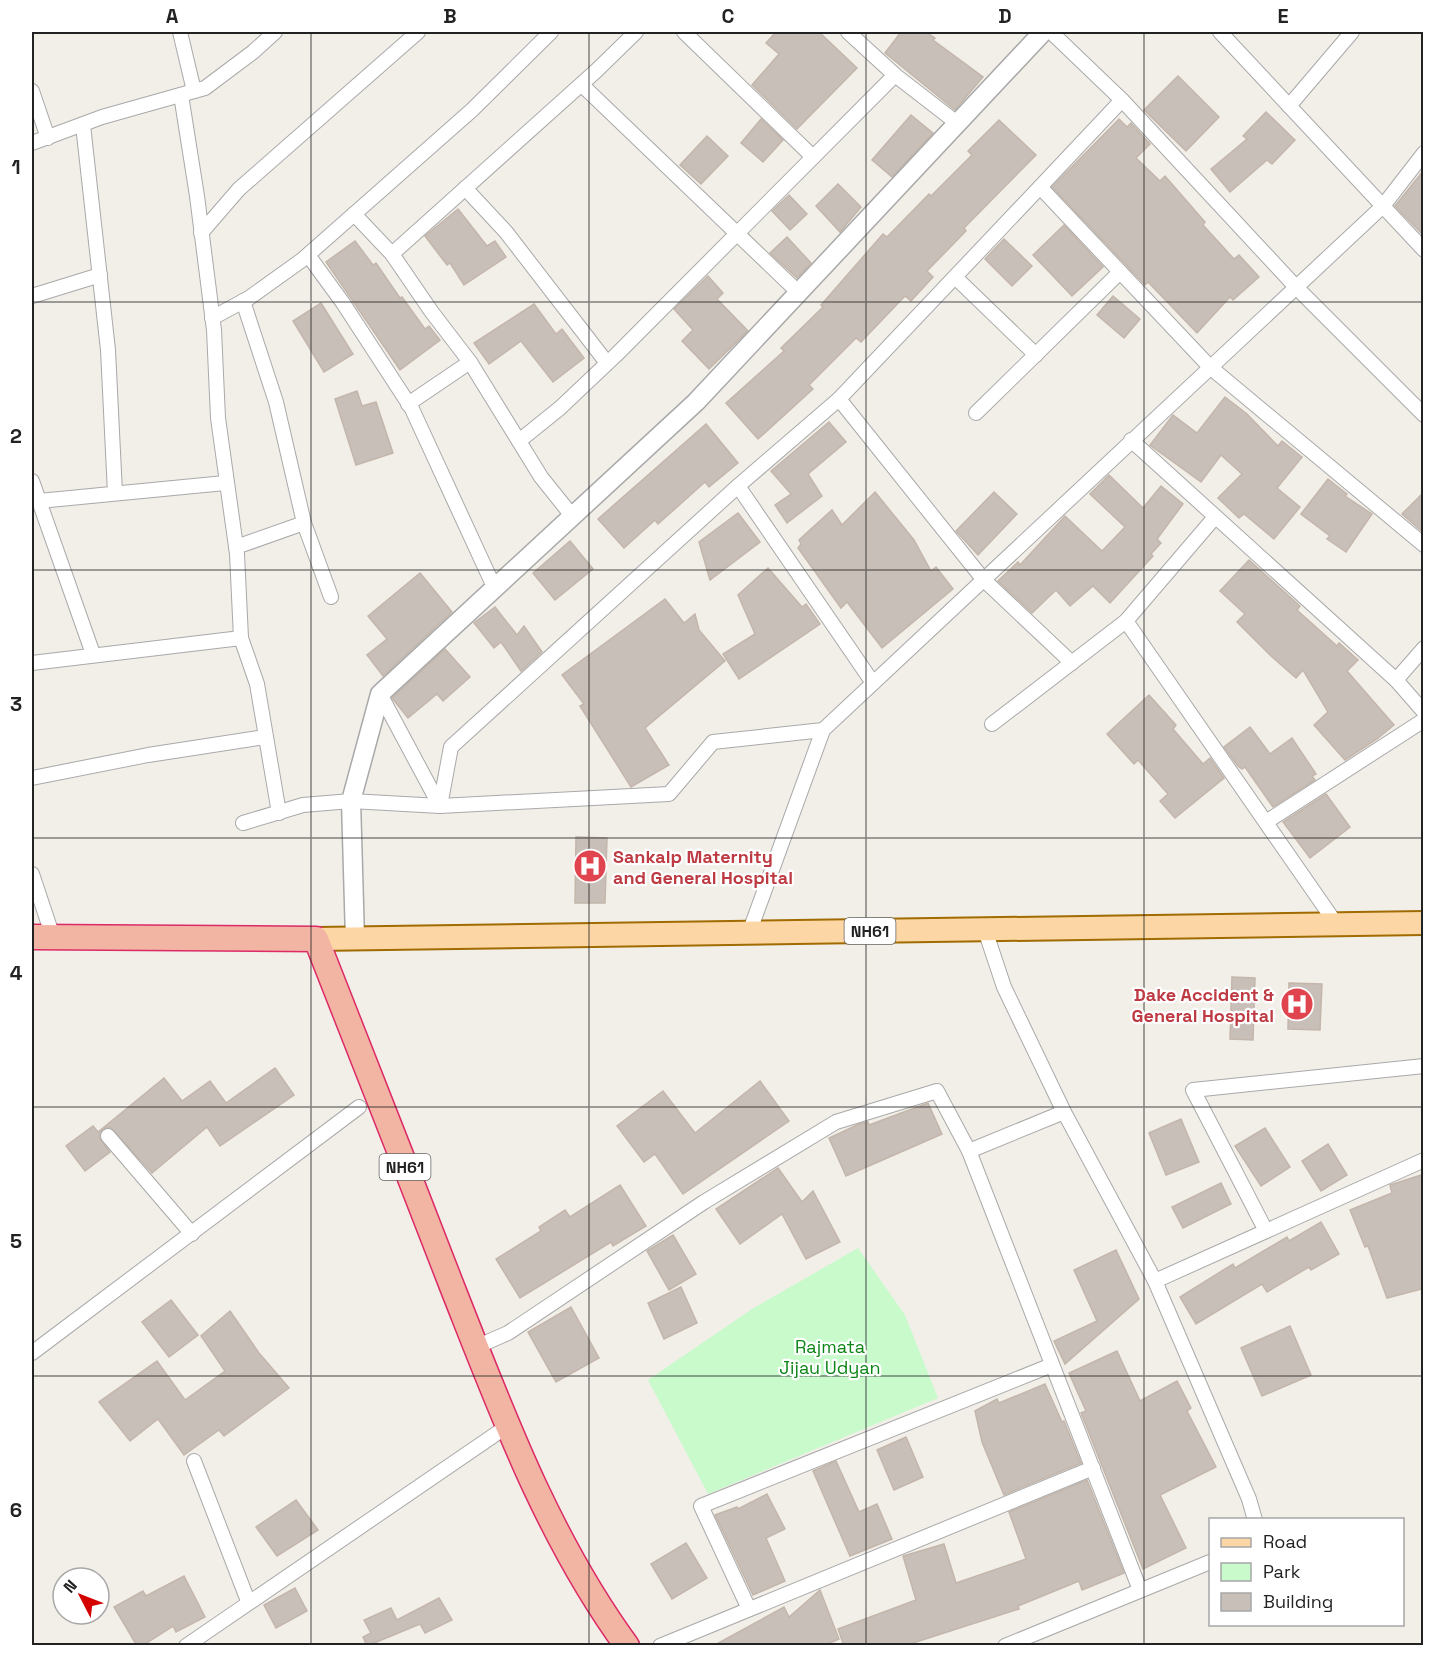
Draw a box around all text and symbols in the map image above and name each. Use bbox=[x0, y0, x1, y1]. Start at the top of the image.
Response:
text: A bbox=[166, 3, 179, 29]
text: B bbox=[443, 3, 457, 29]
text: C bbox=[722, 3, 735, 29]
text: D bbox=[998, 3, 1012, 29]
text: E bbox=[1277, 3, 1289, 29]
text: 1 bbox=[11, 154, 21, 180]
text: 2 bbox=[10, 423, 22, 449]
text: 3 bbox=[10, 691, 22, 717]
place label: Sankalp Maternity and General Hospital bbox=[613, 845, 793, 889]
hospital icon: Sankalp Maternity and General Hospital bbox=[572, 848, 608, 884]
road number: NH61 bbox=[844, 918, 896, 944]
text: 4 bbox=[10, 960, 23, 986]
place label: Dake Accident & General Hospital bbox=[1132, 983, 1274, 1027]
hospital icon: Dake Accident & General Hospital bbox=[1279, 986, 1315, 1022]
road number: NH61 bbox=[380, 1154, 430, 1180]
text: 5 bbox=[10, 1228, 22, 1254]
park label: Rajmata Jijau Udyan bbox=[779, 1335, 881, 1379]
text: 6 bbox=[10, 1497, 22, 1523]
legend bbox=[1209, 1518, 1404, 1626]
text: Road bbox=[1263, 1530, 1307, 1553]
text: Park bbox=[1263, 1560, 1301, 1583]
north arrow bbox=[51, 1566, 111, 1626]
text: N bbox=[59, 1575, 82, 1597]
text: Building bbox=[1263, 1590, 1333, 1613]

